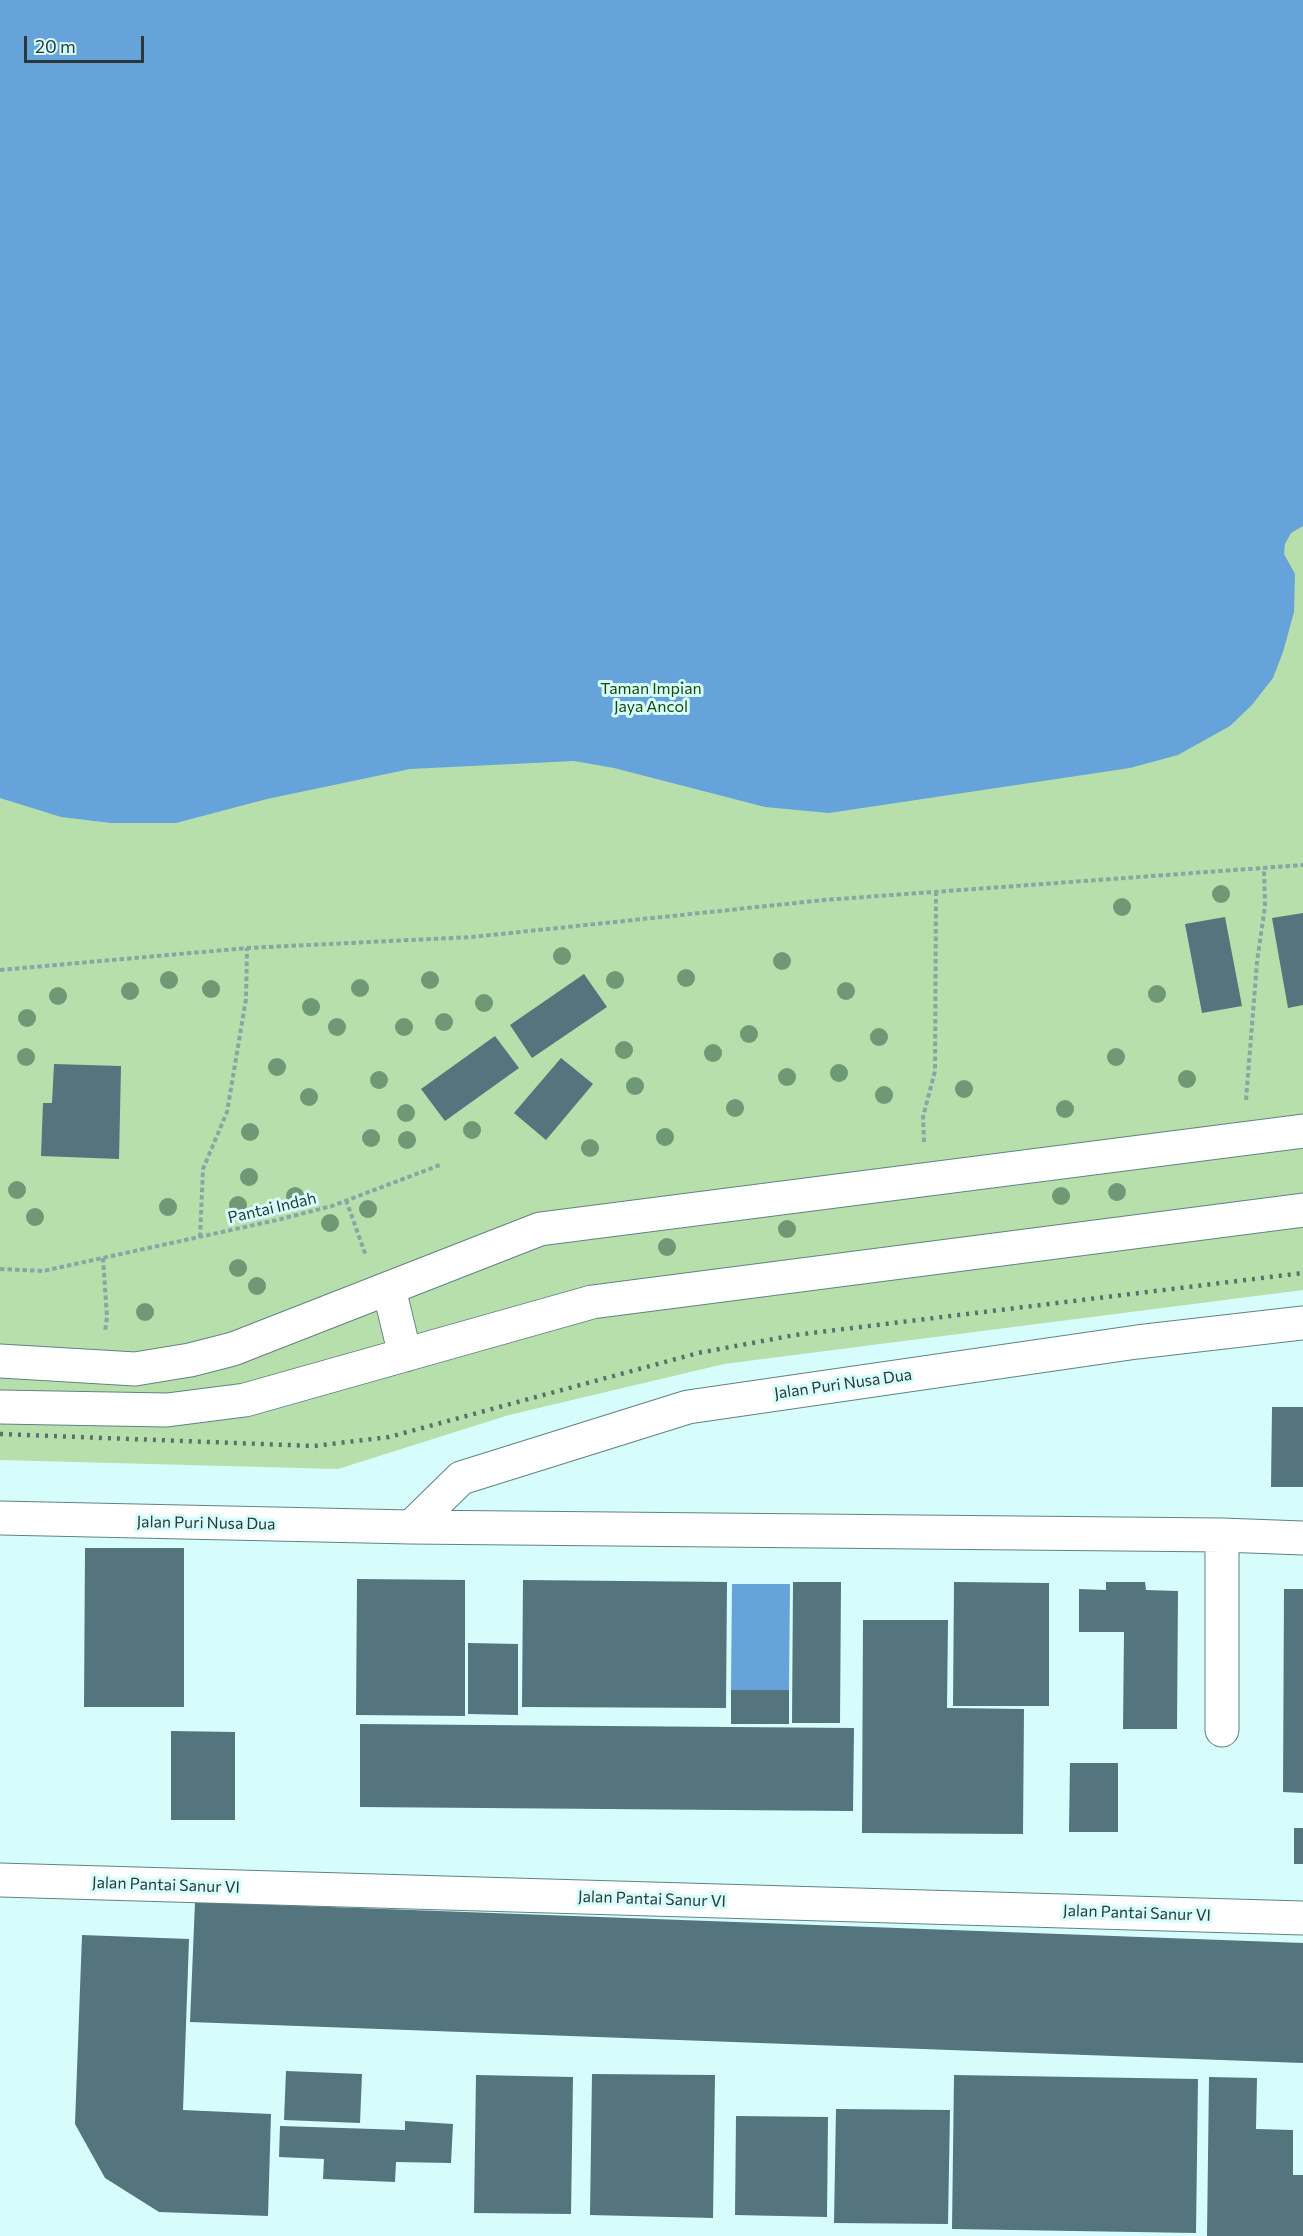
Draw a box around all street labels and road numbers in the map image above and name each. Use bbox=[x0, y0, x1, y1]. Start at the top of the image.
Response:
street label: Pantai Indah bbox=[226, 1189, 318, 1227]
street label: Jalan Puri Nusa Dua bbox=[773, 1365, 913, 1403]
street label: Jalan Puri Nusa Dua bbox=[136, 1512, 276, 1534]
street label: Jalan Pantai Sanur VI bbox=[92, 1873, 240, 1897]
street label: Jalan Pantai Sanur VI bbox=[578, 1887, 726, 1911]
street label: Jalan Pantai Sanur VI bbox=[1063, 1901, 1211, 1925]

